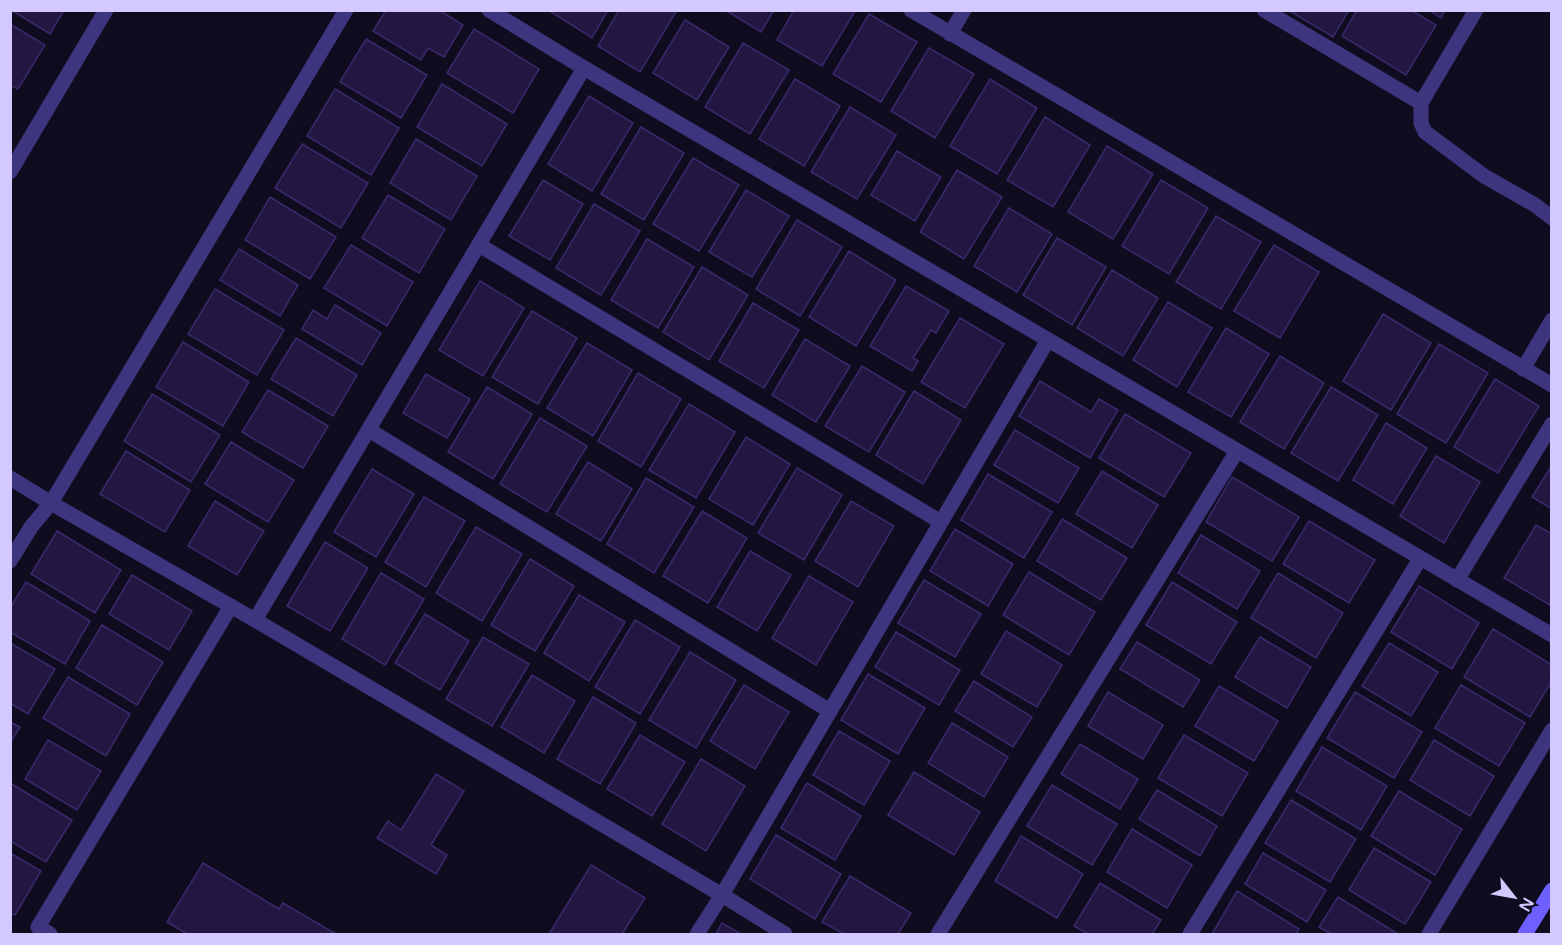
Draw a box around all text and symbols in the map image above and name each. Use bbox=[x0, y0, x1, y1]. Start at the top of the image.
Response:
north arrow bbox=[1484, 867, 1544, 927]
text: N bbox=[1514, 894, 1538, 915]

